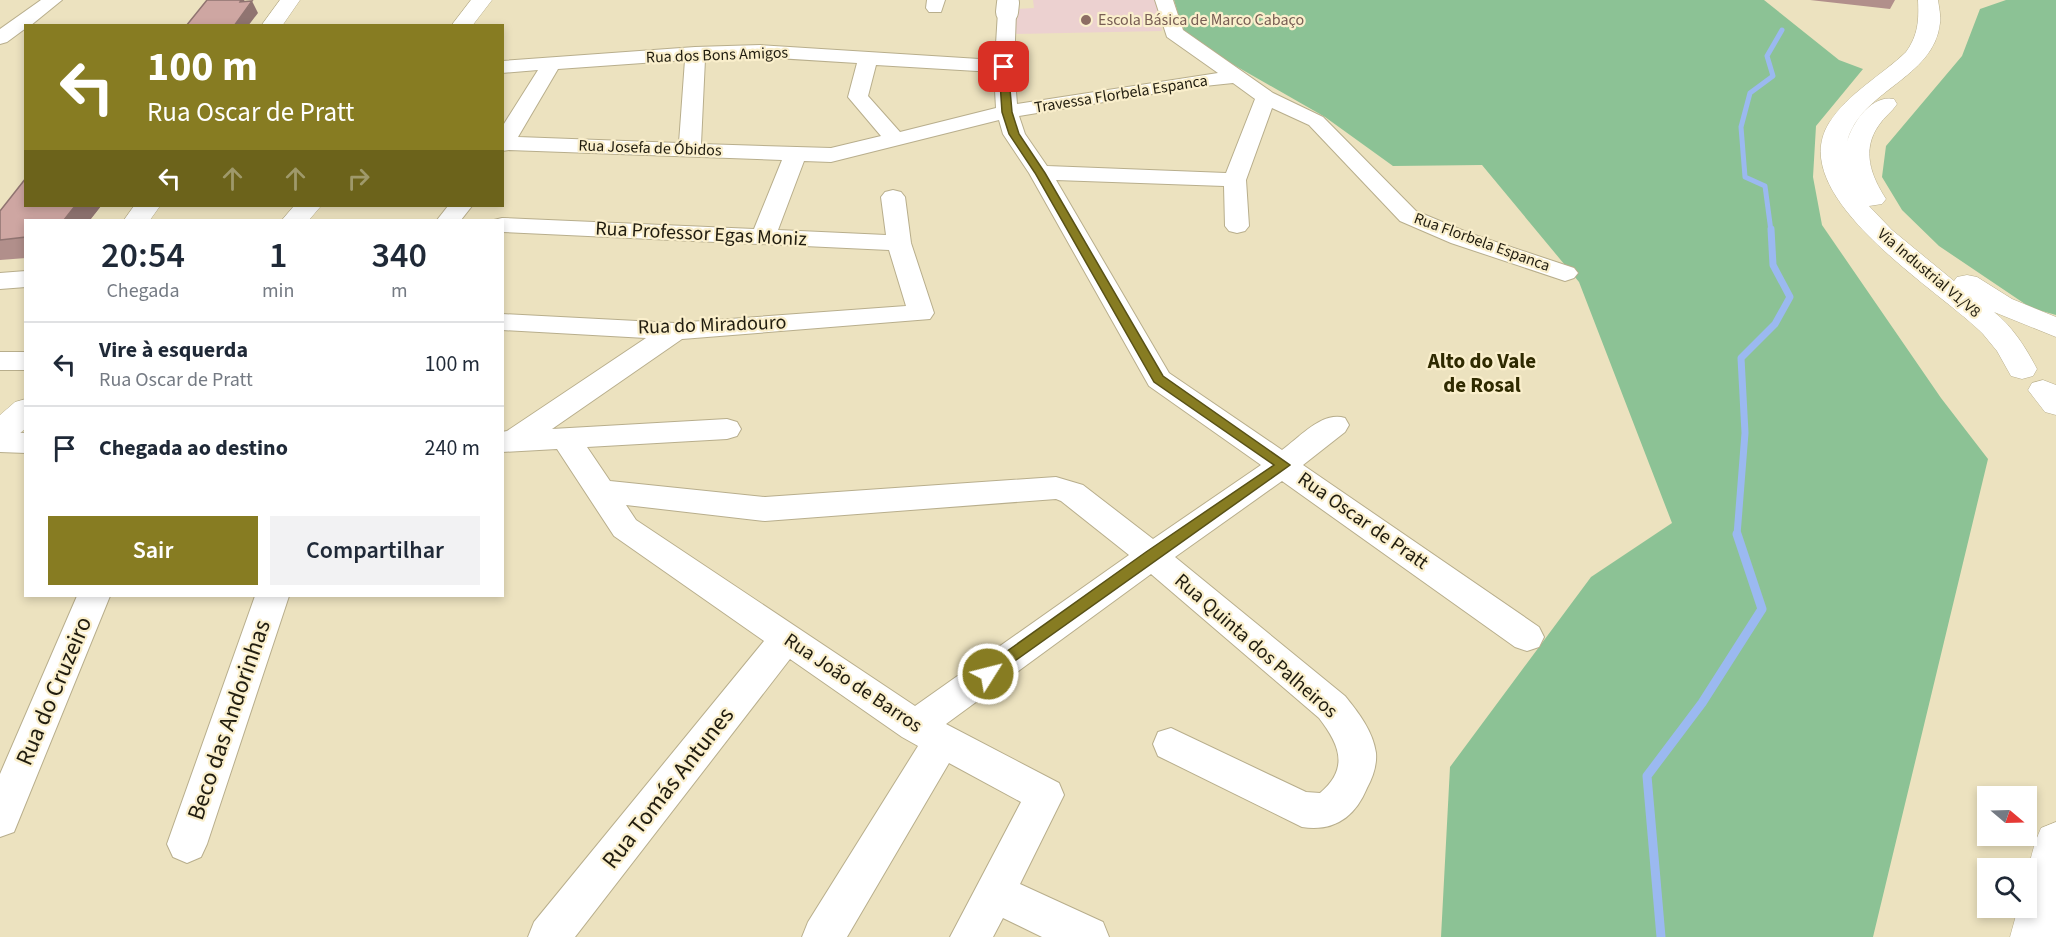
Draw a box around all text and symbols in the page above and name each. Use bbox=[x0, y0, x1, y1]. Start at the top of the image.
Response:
place label: Escola Básica de Marco Cabaço bbox=[1098, 9, 1304, 31]
marker: Escola Básica de Marco Cabaço bbox=[1079, 13, 1093, 27]
text: 100 m bbox=[147, 37, 258, 97]
pin bbox=[978, 41, 1029, 92]
street label: Rua dos Bons Amigos bbox=[646, 42, 789, 68]
icon: left bbox=[48, 48, 126, 126]
icon: arrive bbox=[987, 50, 1020, 83]
street label: Travessa Florbela Espanca bbox=[1033, 69, 1209, 119]
text: Rua Oscar de Pratt bbox=[147, 93, 354, 132]
street label: Rua Josefa de Óbidos bbox=[578, 135, 722, 162]
icon: left bbox=[153, 162, 186, 195]
icon: ahead bbox=[216, 162, 249, 195]
icon: ahead bbox=[279, 162, 312, 195]
icon: right bbox=[342, 162, 375, 195]
street label: Rua Florbela Espanca bbox=[1411, 207, 1553, 277]
street label: Rua Professor Egas Moniz bbox=[595, 214, 807, 254]
street label: Via Industrial V1/V8 bbox=[1873, 223, 1985, 323]
text: 20:54 bbox=[101, 230, 185, 281]
text: 1 bbox=[269, 230, 287, 281]
text: 340 bbox=[371, 230, 427, 281]
text: Chegada bbox=[106, 277, 179, 305]
text: min bbox=[262, 277, 294, 305]
text: m bbox=[391, 277, 407, 305]
street label: Rua do Miradouro bbox=[637, 308, 787, 342]
text: Vire à esquerda bbox=[99, 334, 248, 366]
district label: Alto do Vale de Rosal bbox=[1427, 346, 1536, 400]
icon: left bbox=[48, 348, 81, 381]
text: 100 m bbox=[425, 348, 480, 380]
text: Rua Oscar de Pratt bbox=[99, 366, 253, 394]
icon: arrive bbox=[48, 432, 81, 465]
text: Chegada ao destino bbox=[99, 432, 288, 464]
text: 240 m bbox=[425, 432, 480, 464]
street label: Rua Oscar de Pratt bbox=[1292, 465, 1434, 577]
button: Sair bbox=[48, 516, 258, 585]
button: Compartilhar bbox=[270, 516, 480, 585]
street label: Rua Quinta dos Palheiros bbox=[1168, 567, 1344, 725]
street label: Rua do Cruzeiro bbox=[7, 611, 101, 771]
street label: Beco das Andorinhas bbox=[178, 615, 280, 825]
street label: Rua João de Barros bbox=[778, 626, 928, 740]
position arrow bbox=[956, 642, 1020, 706]
street label: Rua Tomás Antunes bbox=[594, 700, 742, 876]
north arrow bbox=[1977, 786, 2037, 846]
map controls bbox=[1977, 786, 2037, 918]
button: search bbox=[1977, 858, 2037, 918]

